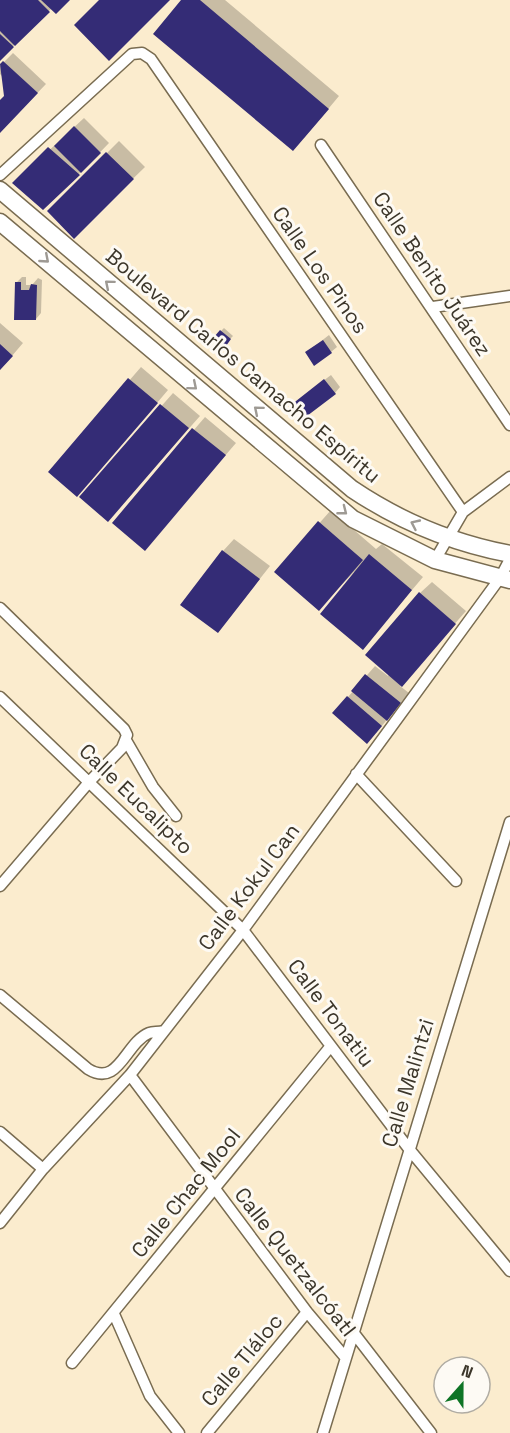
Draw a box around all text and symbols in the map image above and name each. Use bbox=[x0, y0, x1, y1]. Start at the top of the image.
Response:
street label: Calle Benito Juárez bbox=[367, 186, 498, 361]
street label: Calle Los Pinos bbox=[267, 201, 374, 339]
street label: Boulevard Carlos Camacho Espíritu bbox=[100, 243, 386, 489]
one-way arrow bbox=[38, 252, 49, 263]
one-way arrow bbox=[105, 280, 116, 291]
one-way arrow bbox=[186, 379, 197, 390]
one-way arrow bbox=[254, 406, 265, 417]
one-way arrow bbox=[336, 504, 347, 515]
one-way arrow bbox=[410, 520, 421, 532]
street label: Calle Eucalipto bbox=[74, 737, 199, 860]
street label: Calle Kokul Can bbox=[192, 818, 305, 956]
street label: Calle Tonatiu bbox=[282, 953, 381, 1072]
street label: Calle Malintzi bbox=[375, 1016, 440, 1150]
street label: Calle Chac Mool bbox=[125, 1122, 246, 1263]
street label: Calle Quetzalcóatl bbox=[229, 1182, 362, 1342]
street label: Calle Tláloc bbox=[195, 1308, 288, 1412]
north arrow bbox=[432, 1355, 492, 1415]
text: N bbox=[458, 1360, 476, 1383]

